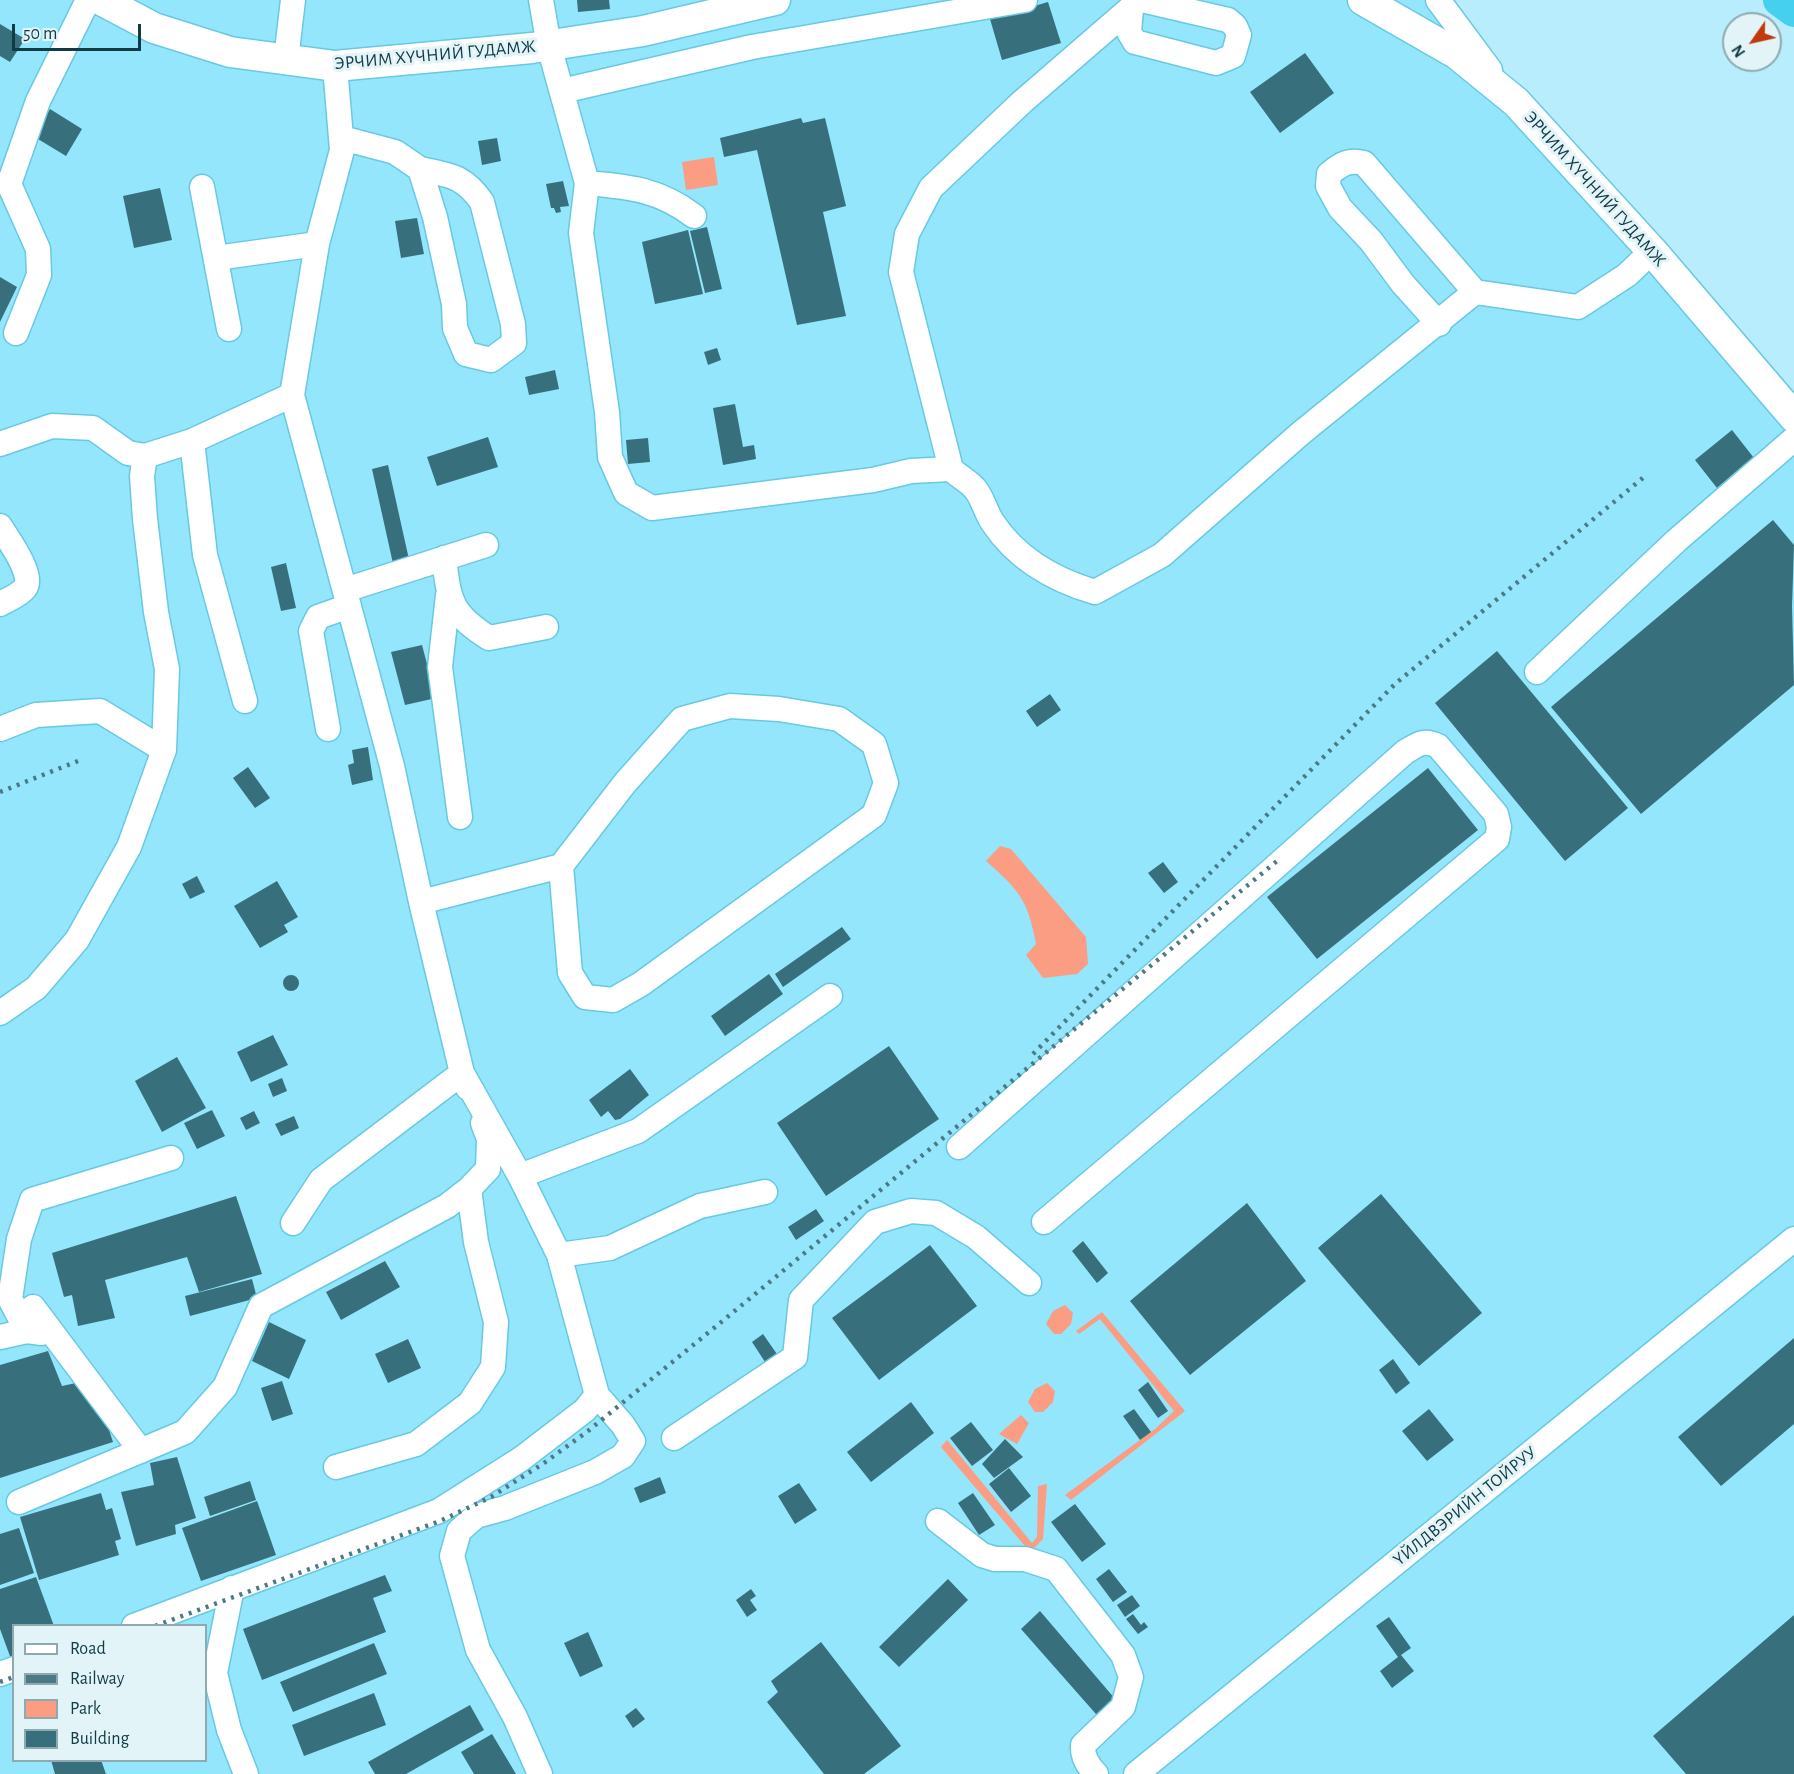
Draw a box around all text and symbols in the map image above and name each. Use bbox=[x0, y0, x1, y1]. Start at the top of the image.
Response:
scale bar bbox=[15, 12, 144, 50]
north arrow bbox=[1722, 12, 1782, 72]
text: 50 m bbox=[23, 25, 57, 43]
street label: ЭРЧИМ ХҮЧНИЙ ГУДАМЖ bbox=[333, 35, 537, 75]
text: N bbox=[1729, 42, 1748, 60]
street label: ЭРЧИМ ХҮЧНИЙ ГУДАМЖ bbox=[1519, 107, 1671, 271]
street label: ҮЙЛДВЭРИЙН ТОЙРУУ bbox=[1389, 1441, 1541, 1571]
legend bbox=[12, 1624, 207, 1762]
text: Road bbox=[70, 1640, 106, 1658]
text: Railway bbox=[70, 1670, 124, 1688]
text: Park bbox=[70, 1700, 101, 1718]
text: Building bbox=[70, 1730, 129, 1748]

